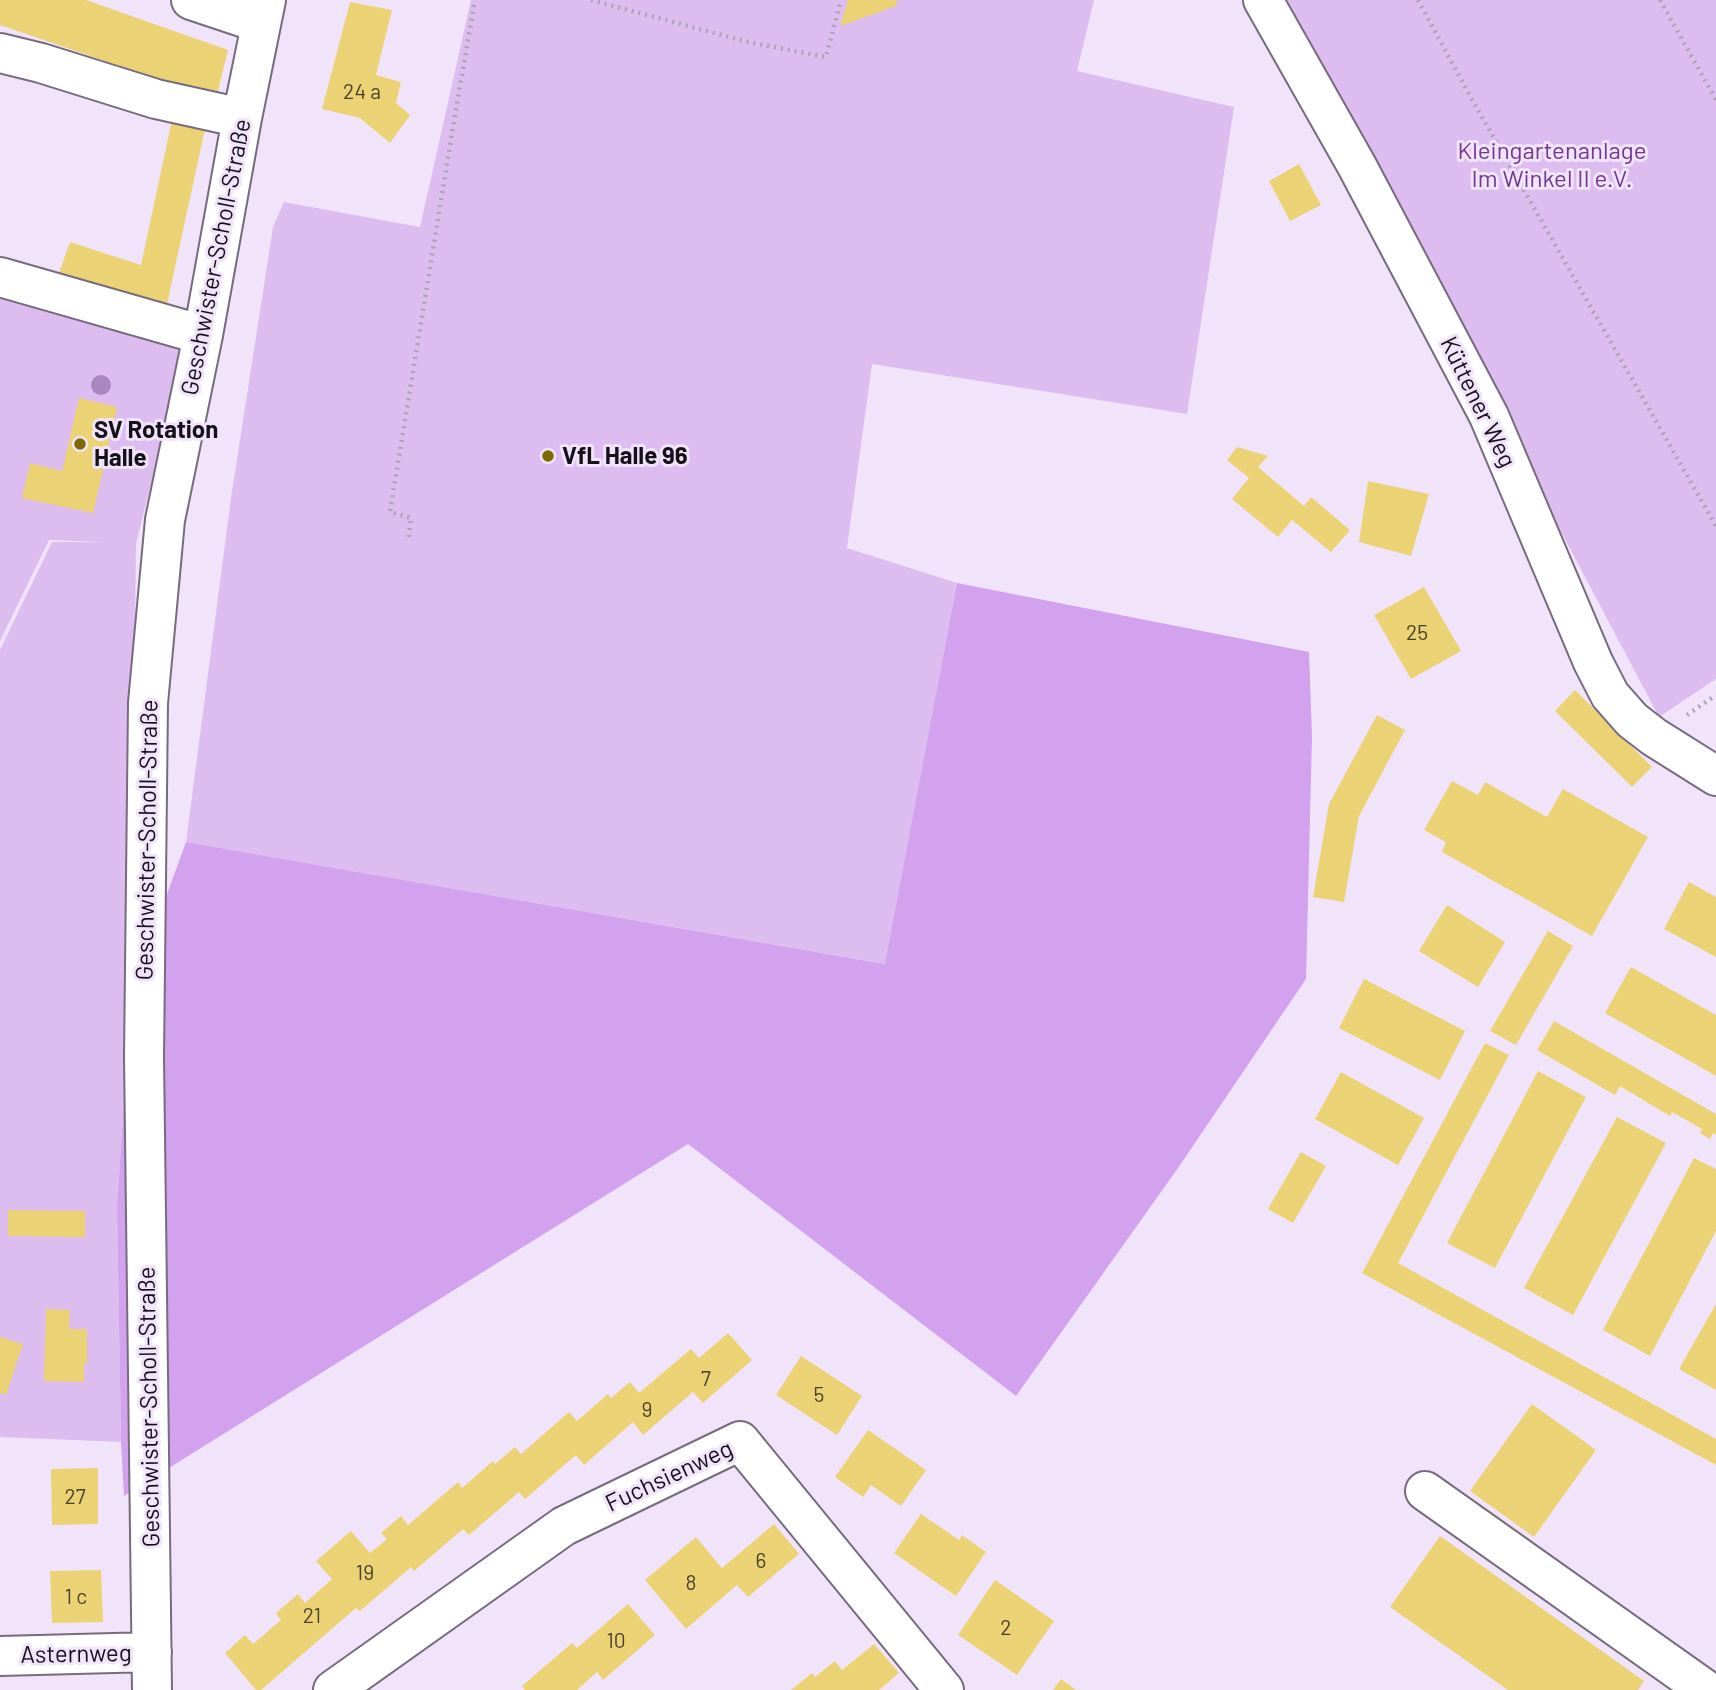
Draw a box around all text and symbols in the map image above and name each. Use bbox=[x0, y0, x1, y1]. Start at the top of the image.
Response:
house number: 24 a bbox=[343, 79, 381, 105]
street label: Geschwister-Scholl-Straße bbox=[175, 116, 257, 398]
park label: Kleingartenanlage Im Winkel II e.V. bbox=[1458, 137, 1646, 193]
street label: Küttener Weg bbox=[1434, 332, 1522, 472]
place label: SV Rotation Halle bbox=[94, 416, 218, 472]
marker: SV Rotation Halle bbox=[72, 436, 88, 452]
place label: VfL Halle 96 bbox=[562, 442, 688, 470]
marker: VfL Halle 96 bbox=[540, 448, 556, 464]
house number: 25 bbox=[1406, 620, 1428, 646]
street label: Geschwister-Scholl-Straße bbox=[130, 699, 164, 981]
street label: Geschwister-Scholl-Straße bbox=[132, 1266, 166, 1548]
house number: 7 bbox=[701, 1366, 711, 1392]
house number: 5 bbox=[814, 1382, 824, 1408]
house number: 9 bbox=[642, 1397, 652, 1423]
street label: Fuchsienweg bbox=[601, 1434, 737, 1518]
house number: 27 bbox=[64, 1484, 86, 1510]
house number: 6 bbox=[756, 1548, 766, 1574]
house number: 19 bbox=[356, 1560, 374, 1586]
house number: 8 bbox=[686, 1570, 696, 1596]
house number: 1 c bbox=[65, 1584, 87, 1610]
house number: 21 bbox=[303, 1603, 321, 1629]
house number: 2 bbox=[1000, 1615, 1012, 1641]
house number: 10 bbox=[606, 1628, 626, 1654]
street label: Asternweg bbox=[20, 1639, 132, 1669]

